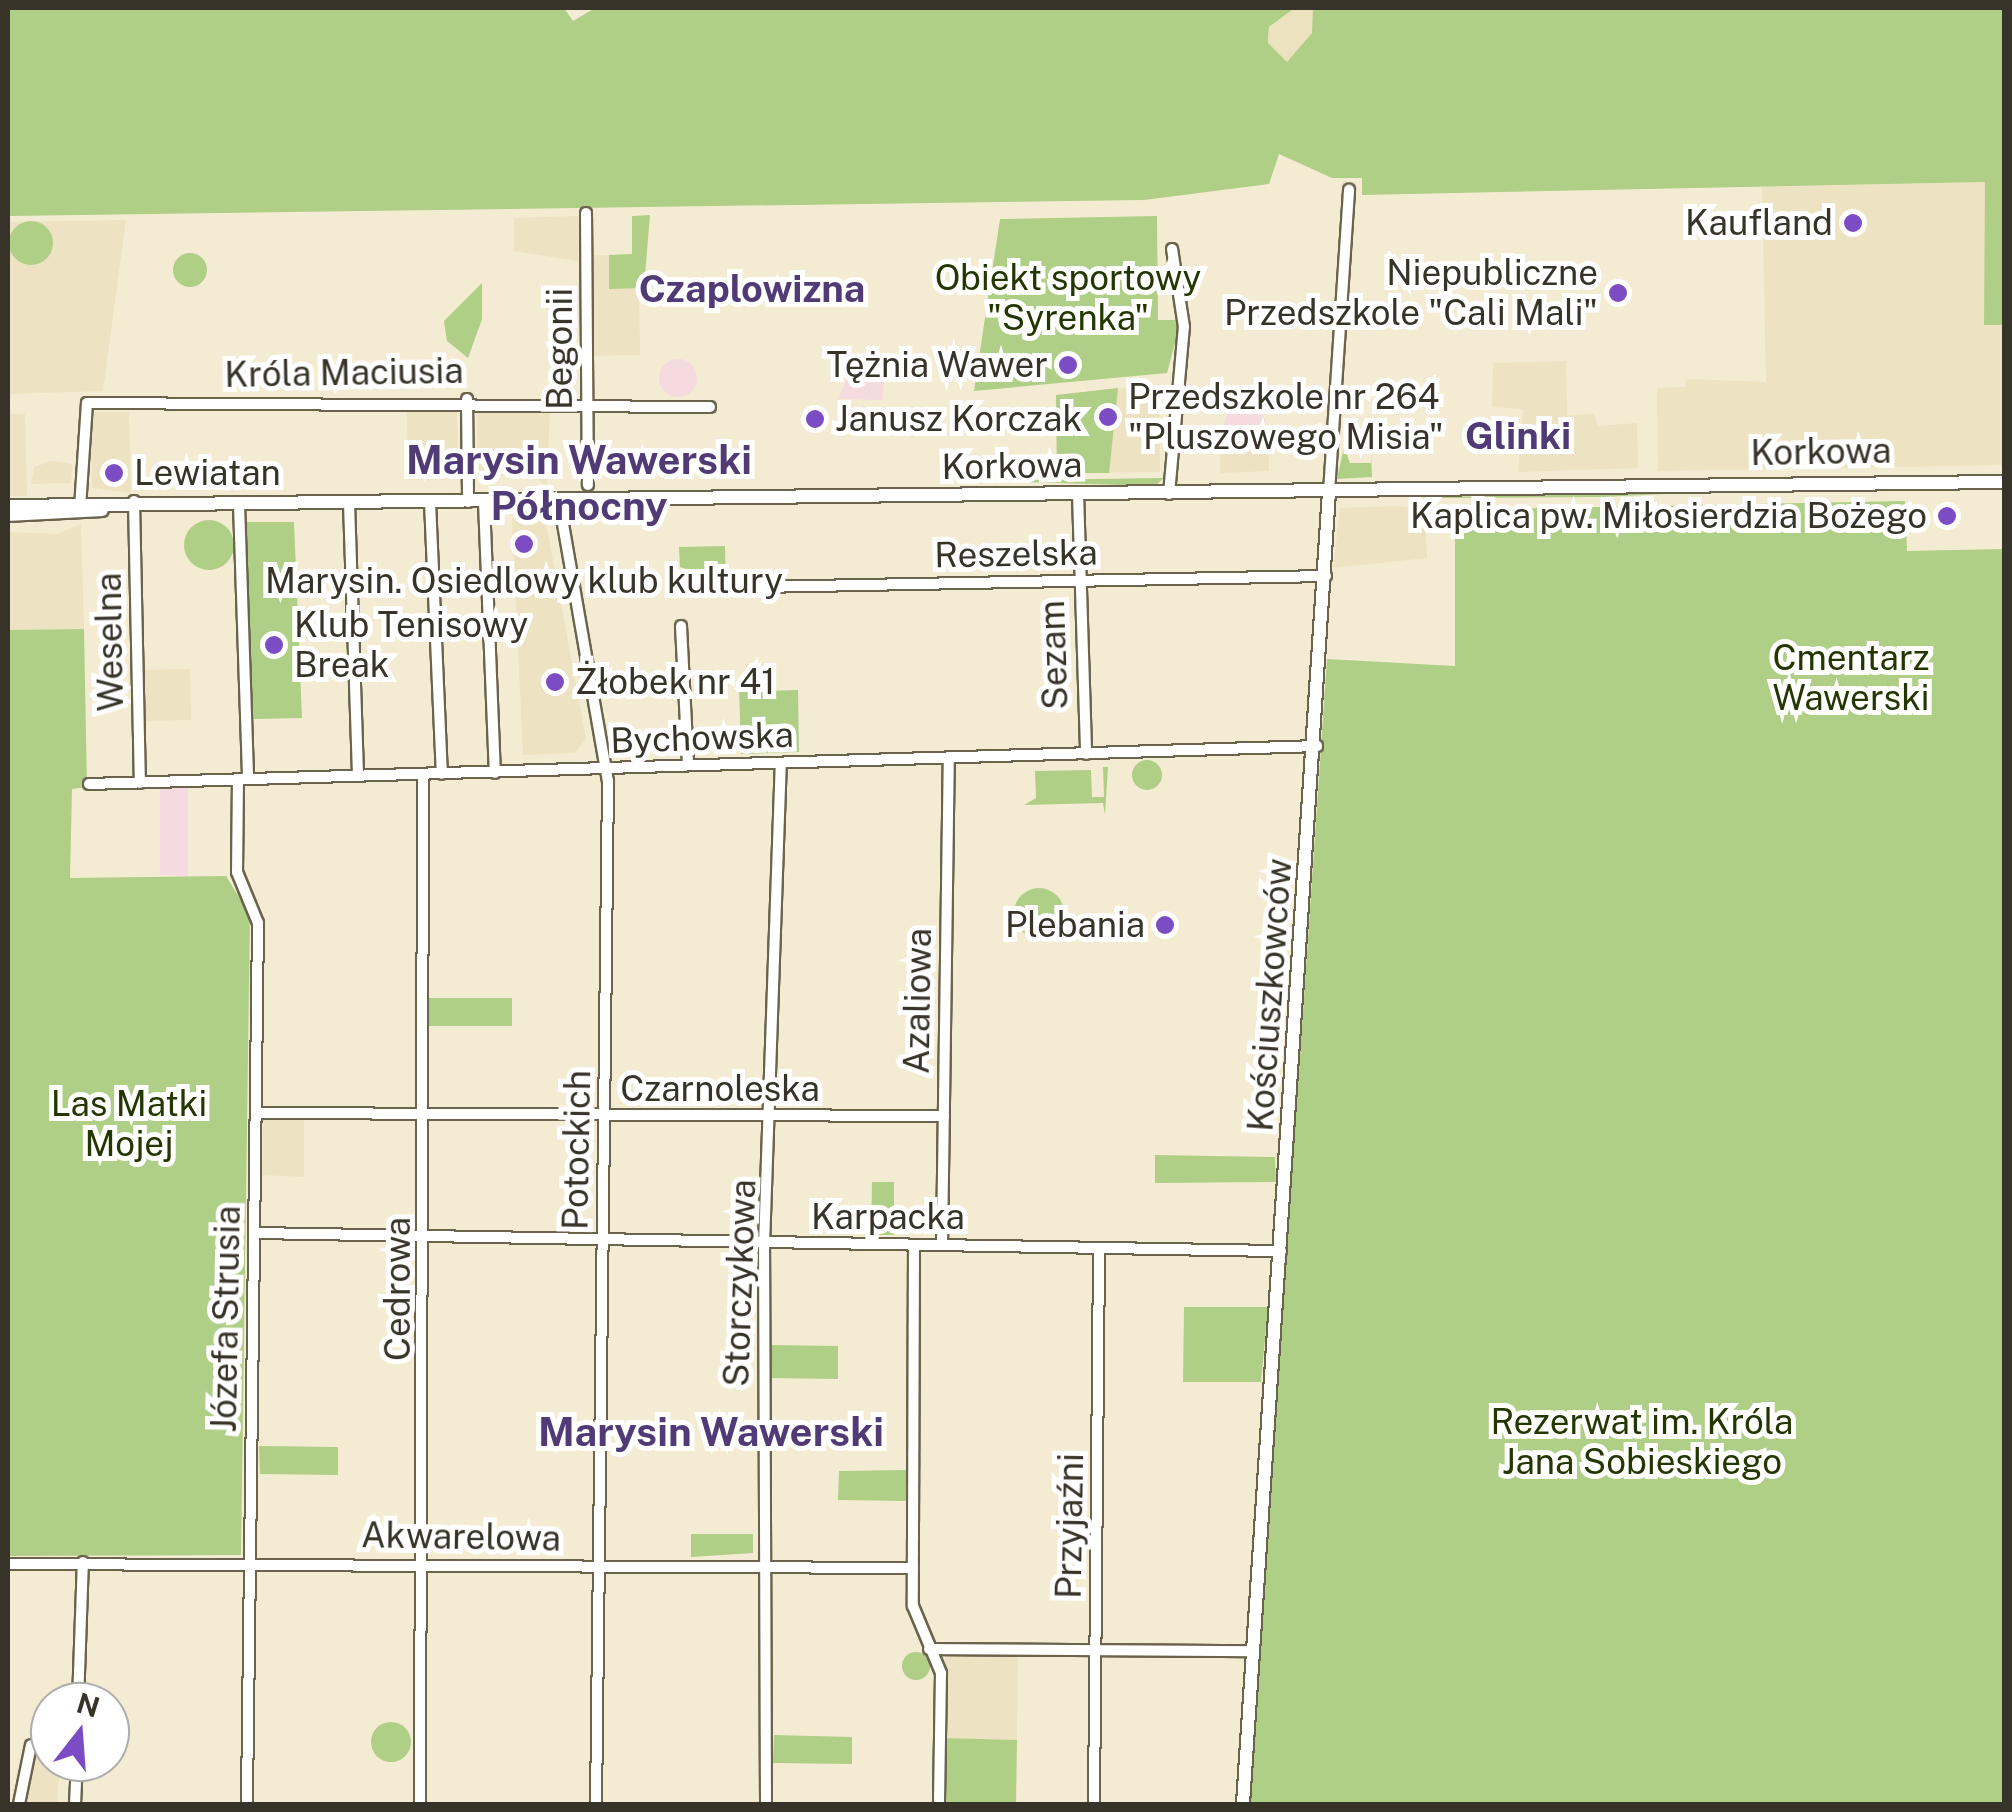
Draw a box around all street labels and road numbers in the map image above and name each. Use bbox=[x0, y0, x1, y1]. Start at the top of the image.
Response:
street label: Begonii bbox=[539, 288, 581, 410]
street label: Króla Maciusia bbox=[224, 350, 464, 396]
street label: Korkowa bbox=[1750, 430, 1892, 474]
street label: Korkowa bbox=[941, 444, 1083, 488]
street label: Reszelska bbox=[934, 532, 1098, 576]
street label: Weselna bbox=[88, 572, 132, 712]
street label: Sezam bbox=[1031, 600, 1077, 710]
street label: Bychowska bbox=[610, 714, 794, 762]
street label: Kościuszkowców bbox=[1240, 857, 1300, 1133]
street label: Azaliowa bbox=[896, 928, 940, 1074]
street label: Czarnoleska bbox=[620, 1068, 820, 1110]
street label: Potockich bbox=[555, 1070, 599, 1230]
street label: Storczykowa bbox=[715, 1179, 765, 1387]
street label: Karpacka bbox=[811, 1196, 965, 1238]
street label: Józefa Strusia bbox=[203, 1205, 249, 1433]
street label: Cedrowa bbox=[377, 1217, 419, 1361]
street label: Przyjaźni bbox=[1048, 1453, 1092, 1599]
street label: Akwarelowa bbox=[361, 1514, 561, 1560]

